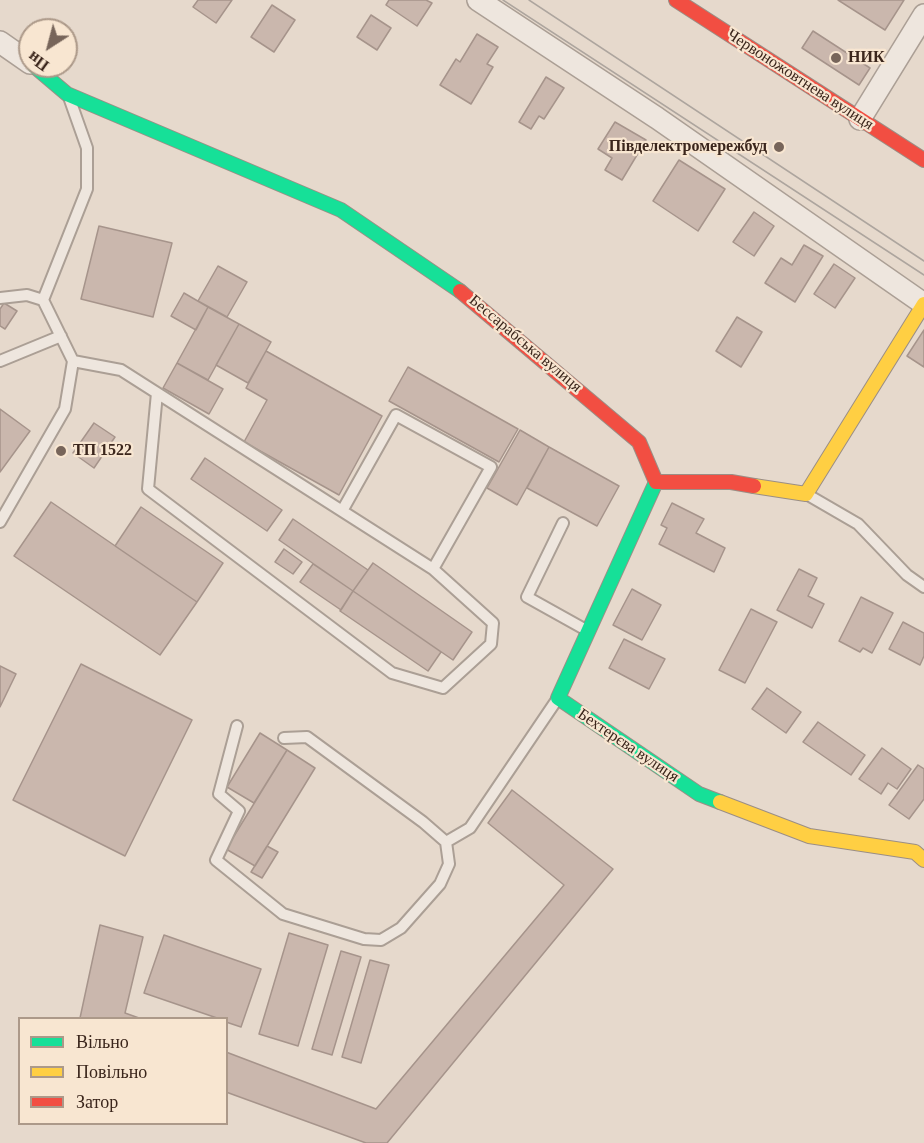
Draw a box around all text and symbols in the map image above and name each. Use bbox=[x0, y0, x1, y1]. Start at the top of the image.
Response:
north arrow bbox=[18, 18, 78, 78]
street label: Червоножовтнева вулиця bbox=[723, 25, 877, 135]
text: Пн bbox=[25, 48, 52, 75]
place label: НИК bbox=[848, 48, 884, 68]
marker: НИК bbox=[829, 51, 843, 65]
place label: Півделектромережбуд bbox=[609, 137, 767, 157]
marker: Півделектромережбуд bbox=[772, 140, 786, 154]
street label: Бессарабська вулиця bbox=[465, 291, 585, 397]
place label: ТП 1522 bbox=[73, 441, 132, 461]
marker: ТП 1522 bbox=[54, 444, 68, 458]
street label: Бехтерєва вулиця bbox=[574, 705, 682, 787]
legend bbox=[18, 1017, 228, 1125]
text: Вільно bbox=[76, 1032, 129, 1052]
text: Повільно bbox=[76, 1062, 147, 1082]
text: Затор bbox=[76, 1092, 118, 1112]

